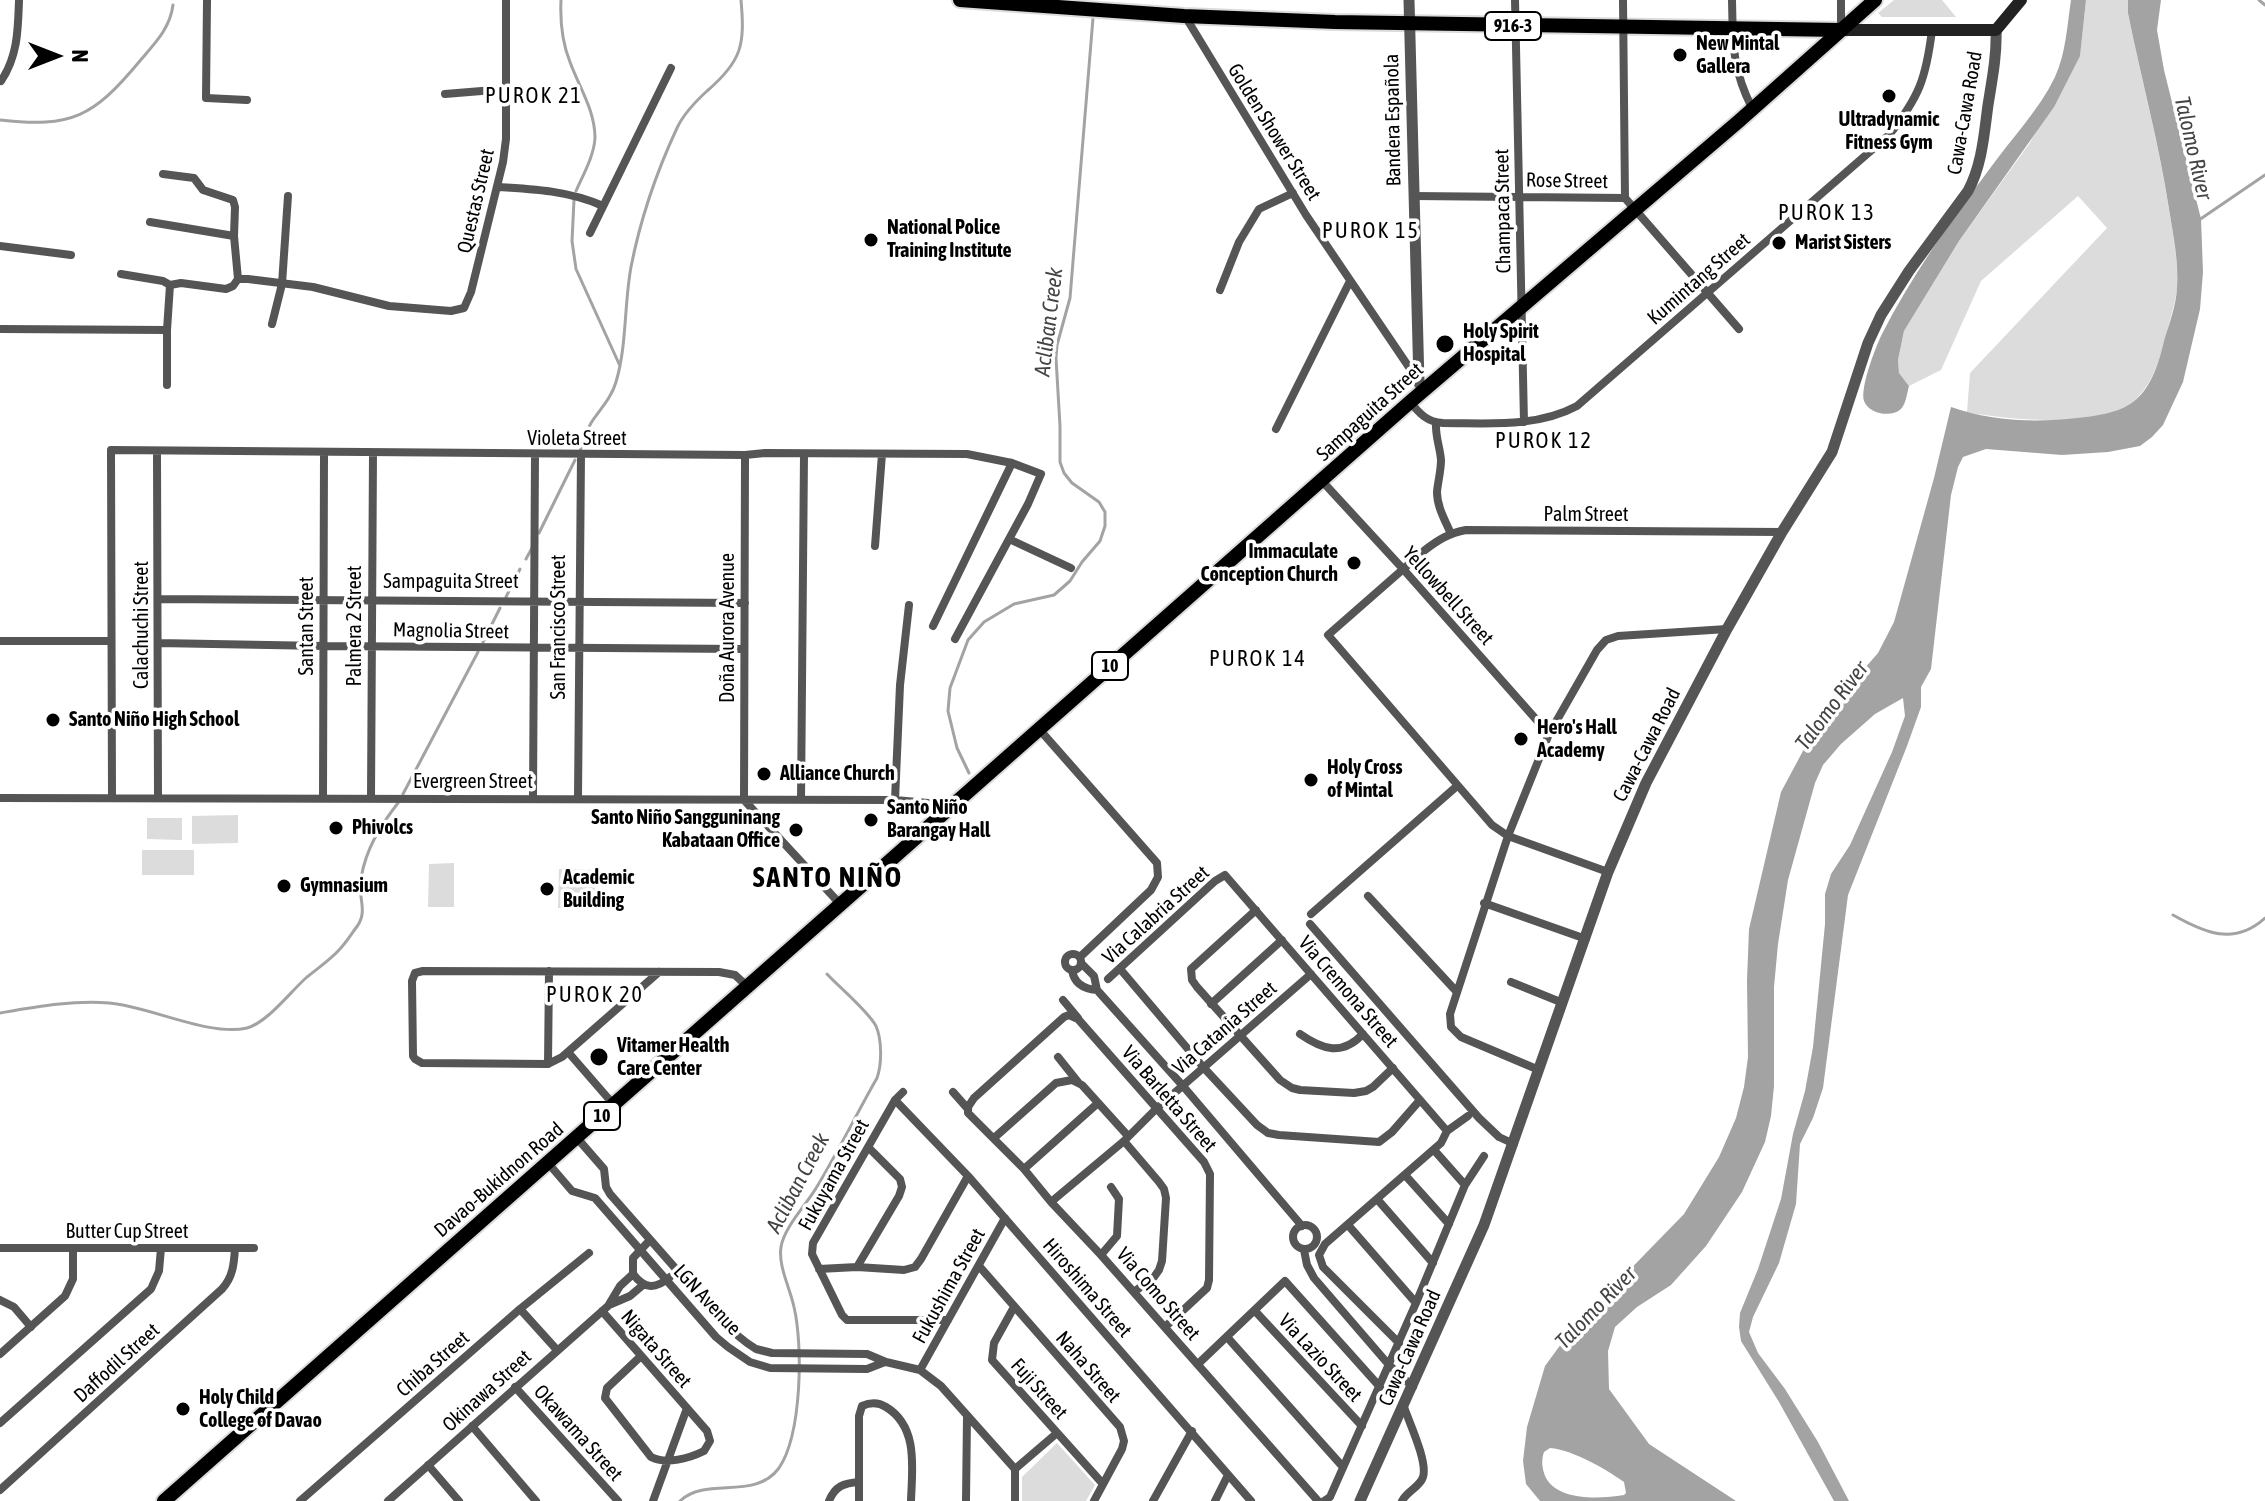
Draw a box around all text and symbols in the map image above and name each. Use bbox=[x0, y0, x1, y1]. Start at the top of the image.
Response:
road number: 916-3 bbox=[1485, 12, 1541, 40]
north arrow bbox=[16, 16, 96, 96]
place label: New Mintal Gallera bbox=[1696, 32, 1779, 79]
marker: New Mintal Gallera bbox=[1671, 46, 1689, 64]
text: N bbox=[67, 50, 93, 62]
street label: Cawa-Cawa Road bbox=[1942, 50, 1988, 176]
street label: Bandera Española bbox=[1380, 53, 1406, 187]
street label: Golden Shower Street bbox=[1222, 59, 1326, 205]
district label: PUROK 21 bbox=[485, 83, 583, 109]
marker: Ultradynamic Fitness Gym bbox=[1880, 87, 1898, 105]
water label: Talomo River bbox=[2168, 94, 2218, 202]
place label: Ultradynamic Fitness Gym bbox=[1839, 108, 1939, 155]
street label: Questas Street bbox=[452, 147, 500, 255]
street label: Champaca Street bbox=[1490, 149, 1516, 273]
street label: Rose Street bbox=[1526, 168, 1608, 194]
district label: PUROK 13 bbox=[1778, 200, 1876, 226]
place label: National Police Training Institute bbox=[887, 216, 1012, 263]
district label: PUROK 15 bbox=[1322, 218, 1420, 244]
street label: Kumintang Street bbox=[1643, 228, 1755, 330]
marker: National Police Training Institute bbox=[862, 231, 880, 249]
place label: Marist Sisters bbox=[1795, 231, 1891, 255]
marker: Marist Sisters bbox=[1770, 234, 1788, 252]
water label: Acliban Creek bbox=[1029, 266, 1069, 378]
place label: Holy Spirit Hospital bbox=[1463, 320, 1539, 367]
marker: Holy Spirit Hospital bbox=[1434, 333, 1456, 355]
street label: Sampaguita Street bbox=[1312, 358, 1428, 466]
street label: Violeta Street bbox=[527, 427, 627, 451]
district label: PUROK 12 bbox=[1495, 428, 1593, 454]
street label: Palm Street bbox=[1543, 503, 1629, 527]
place label: Immaculate Conception Church bbox=[1200, 540, 1338, 587]
street label: Yellowbell Street bbox=[1398, 542, 1498, 650]
street label: Doña Aurora Avenue bbox=[716, 553, 740, 703]
marker: Immaculate Conception Church bbox=[1345, 554, 1363, 572]
street label: San Francisco Street bbox=[547, 555, 571, 699]
street label: Calachuchi Street bbox=[130, 561, 154, 689]
street label: Palmera 2 Street bbox=[343, 565, 367, 687]
street label: Sampaguita Street bbox=[383, 570, 519, 594]
street label: Santan Street bbox=[295, 577, 319, 675]
street label: Magnolia Street bbox=[393, 618, 509, 644]
district label: PUROK 14 bbox=[1209, 646, 1307, 672]
road number: 10 bbox=[1092, 652, 1128, 680]
water label: Talomo River bbox=[1790, 656, 1874, 756]
street label: Cawa-Cawa Road bbox=[1608, 684, 1686, 806]
place label: Santo Niño High School bbox=[69, 708, 239, 732]
marker: Santo Niño High School bbox=[44, 711, 62, 729]
place label: Hero's Hall Academy bbox=[1537, 716, 1617, 763]
marker: Hero's Hall Academy bbox=[1512, 730, 1530, 748]
place label: Holy Cross of Mintal bbox=[1327, 756, 1403, 803]
place label: Alliance Church bbox=[780, 762, 895, 786]
marker: Alliance Church bbox=[755, 765, 773, 783]
street label: Evergreen Street bbox=[413, 770, 533, 794]
marker: Holy Cross of Mintal bbox=[1302, 771, 1320, 789]
place label: Santo Niño Barangay Hall bbox=[887, 796, 990, 843]
place label: Santo Niño Sangguninang Kabataan Office bbox=[591, 806, 780, 853]
marker: Santo Niño Barangay Hall bbox=[862, 811, 880, 829]
place label: Phivolcs bbox=[352, 816, 413, 840]
marker: Phivolcs bbox=[327, 819, 345, 837]
marker: Santo Niño Sangguninang Kabataan Office bbox=[787, 821, 805, 839]
district label: SANTO NIÑO bbox=[753, 861, 903, 895]
street label: Via Calabria Street bbox=[1098, 861, 1214, 969]
place label: Academic Building bbox=[563, 866, 634, 913]
place label: Gymnasium bbox=[300, 874, 388, 898]
marker: Gymnasium bbox=[275, 877, 293, 895]
marker: Academic Building bbox=[538, 880, 556, 898]
street label: Via Cremona Street bbox=[1293, 931, 1403, 1053]
street label: Via Catania Street bbox=[1168, 976, 1282, 1080]
district label: PUROK 20 bbox=[546, 982, 644, 1008]
place label: Vitamer Health Care Center bbox=[617, 1034, 729, 1081]
street label: Via Barletta Street bbox=[1116, 1041, 1222, 1157]
marker: Vitamer Health Care Center bbox=[588, 1046, 610, 1068]
road number: 10 bbox=[584, 1102, 620, 1130]
street label: Fukuyama Street bbox=[794, 1115, 874, 1235]
street label: Davao-Bukidnon Road bbox=[429, 1117, 569, 1243]
water label: Acliban Creek bbox=[761, 1129, 835, 1237]
street label: Butter Cup Street bbox=[66, 1220, 188, 1244]
street label: Fukushima Street bbox=[908, 1224, 990, 1348]
street label: Hiroshima Street bbox=[1038, 1234, 1136, 1342]
street label: Via Como Street bbox=[1111, 1243, 1205, 1345]
street label: LGN Avenue bbox=[668, 1260, 746, 1340]
water label: Talomo River bbox=[1550, 1261, 1642, 1355]
street label: Cawa-Cawa Road bbox=[1374, 1286, 1446, 1410]
street label: Nigata Street bbox=[616, 1305, 696, 1393]
street label: Via Lazio Street bbox=[1273, 1309, 1367, 1407]
street label: Daffodil Street bbox=[69, 1318, 165, 1408]
street label: Chiba Street bbox=[392, 1326, 474, 1402]
street label: Naha Street bbox=[1050, 1326, 1126, 1408]
street label: Okinawa Street bbox=[438, 1345, 536, 1437]
street label: Fuji Street bbox=[1006, 1354, 1072, 1424]
street label: Okawama Street bbox=[529, 1380, 627, 1486]
place label: Holy Child College of Davao bbox=[199, 1386, 322, 1433]
marker: Holy Child College of Davao bbox=[174, 1400, 192, 1418]

